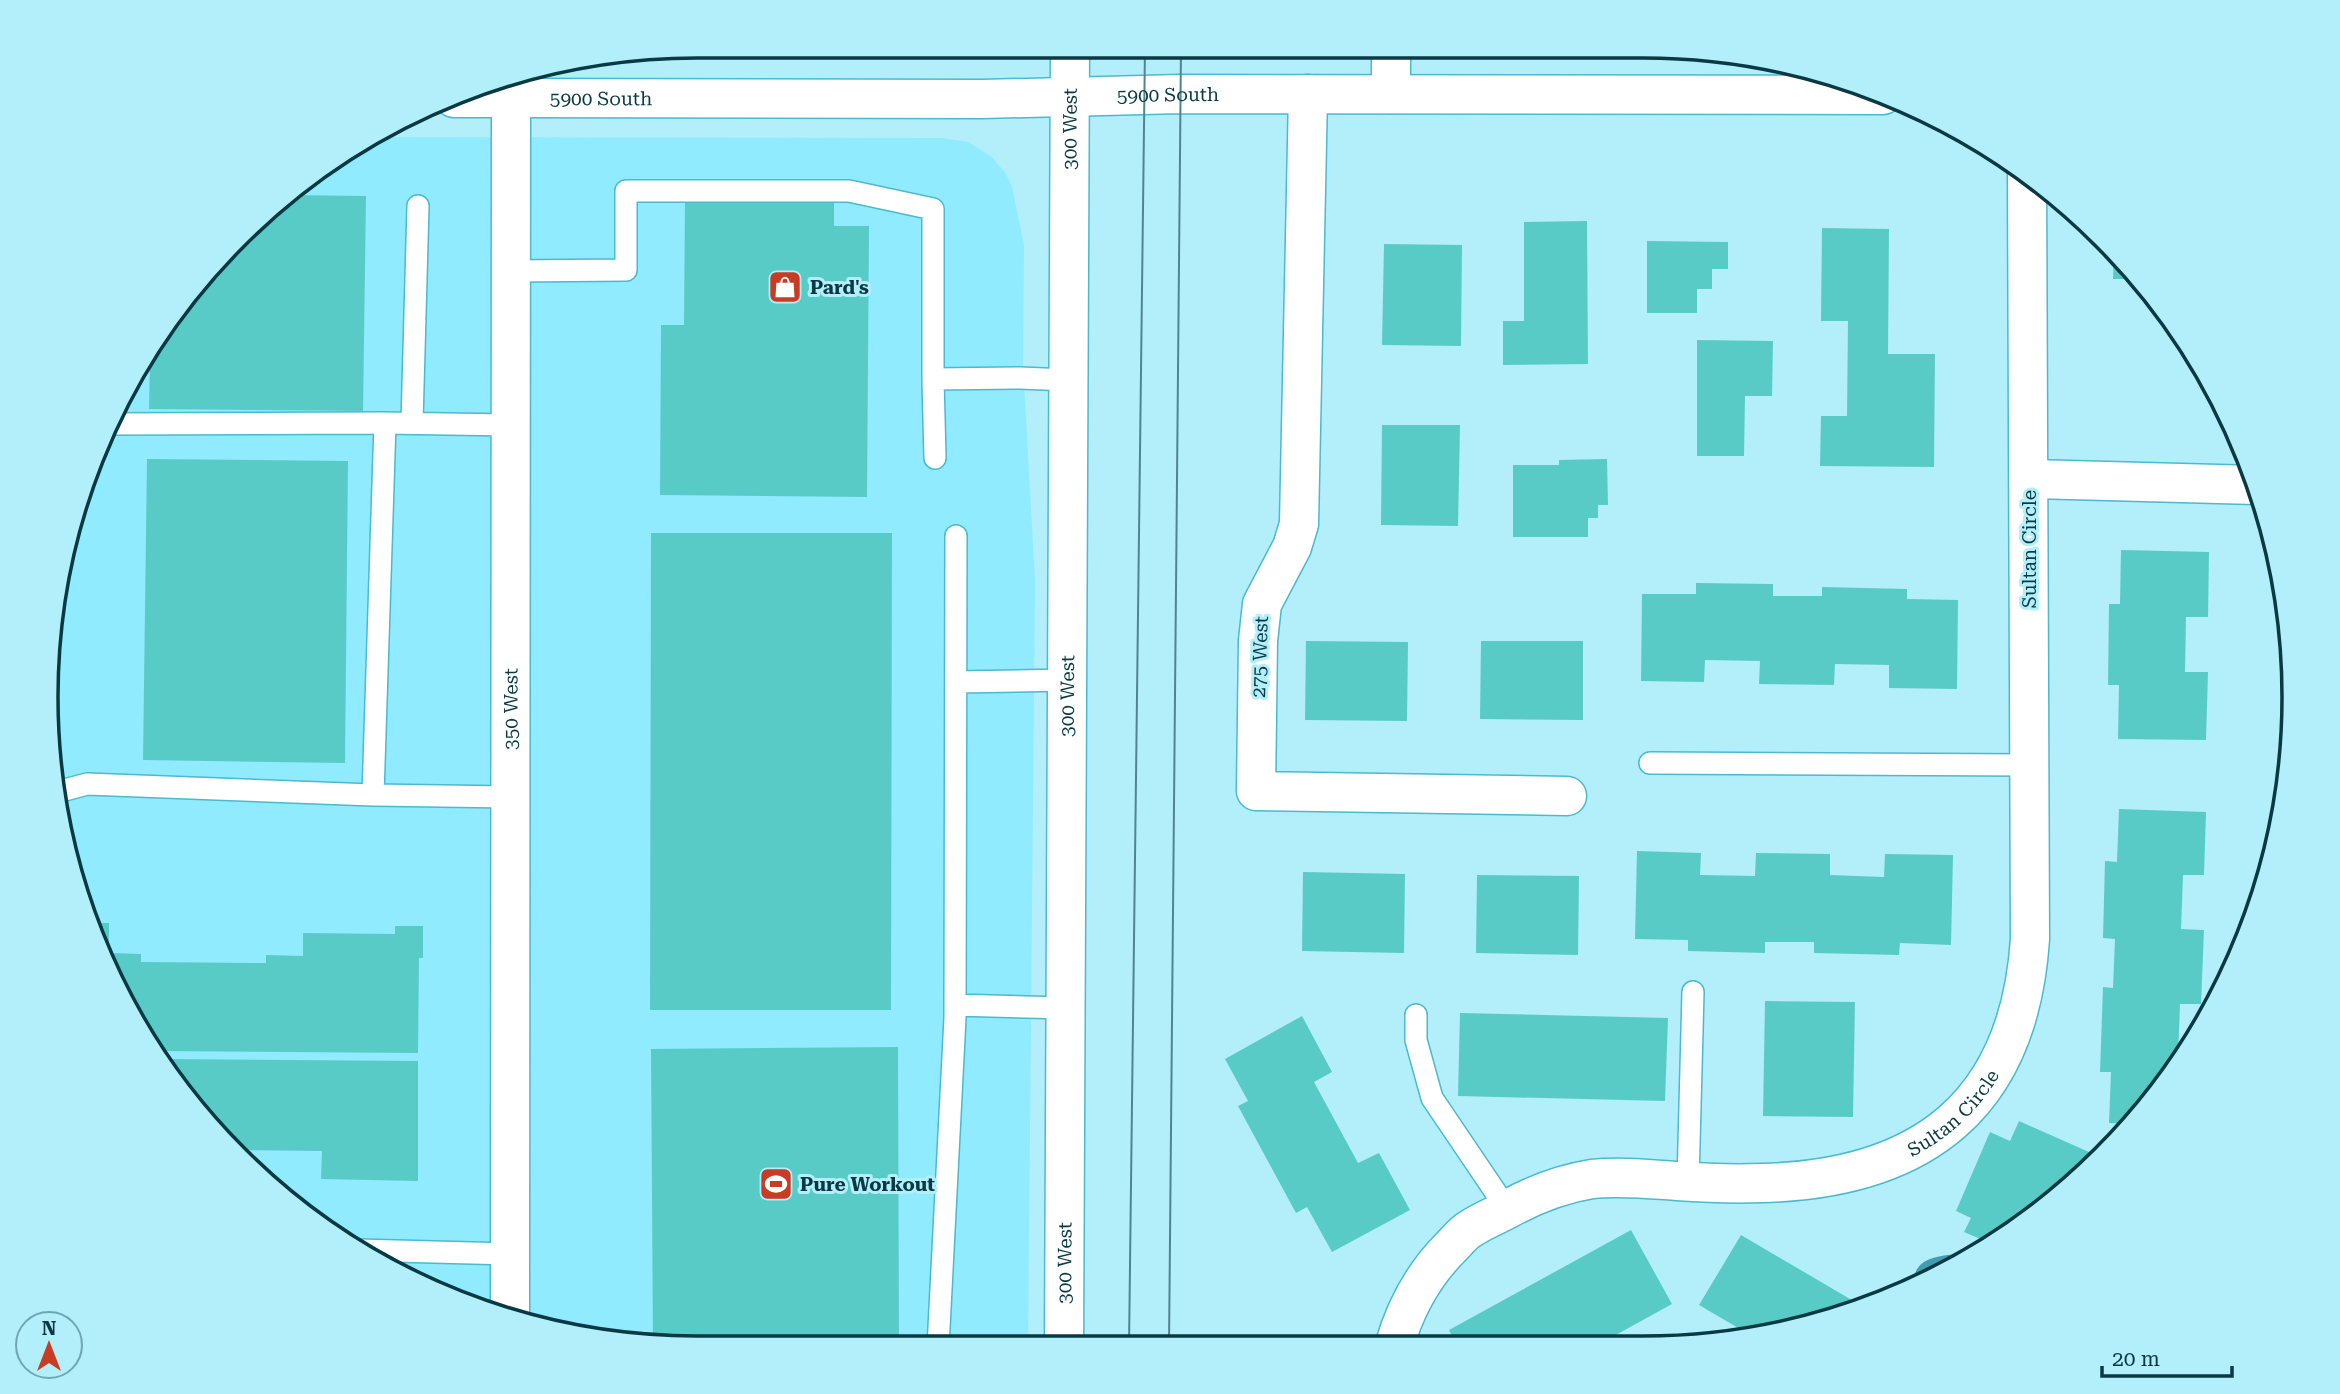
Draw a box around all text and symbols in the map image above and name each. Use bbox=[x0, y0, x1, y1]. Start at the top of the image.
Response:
street label: 5900 South bbox=[1116, 82, 1219, 107]
street label: 5900 South bbox=[550, 87, 652, 110]
street label: 300 West bbox=[1058, 88, 1081, 170]
shop icon: Pard's bbox=[766, 268, 804, 306]
place label: Pard's bbox=[810, 276, 869, 299]
street label: Sultan Circle bbox=[2018, 490, 2041, 608]
street label: 275 West bbox=[1247, 616, 1273, 698]
street label: 300 West bbox=[1055, 655, 1079, 737]
street label: 350 West bbox=[499, 668, 522, 750]
street label: Sultan Circle bbox=[1903, 1065, 2004, 1161]
sports icon: Pure Workout bbox=[757, 1165, 795, 1203]
place label: Pure Workout bbox=[800, 1173, 935, 1196]
street label: 300 West bbox=[1053, 1222, 1076, 1304]
north arrow bbox=[14, 1310, 84, 1380]
text: N bbox=[42, 1317, 57, 1340]
scale bar bbox=[2102, 1334, 2232, 1378]
text: 20 m bbox=[2112, 1347, 2160, 1371]

